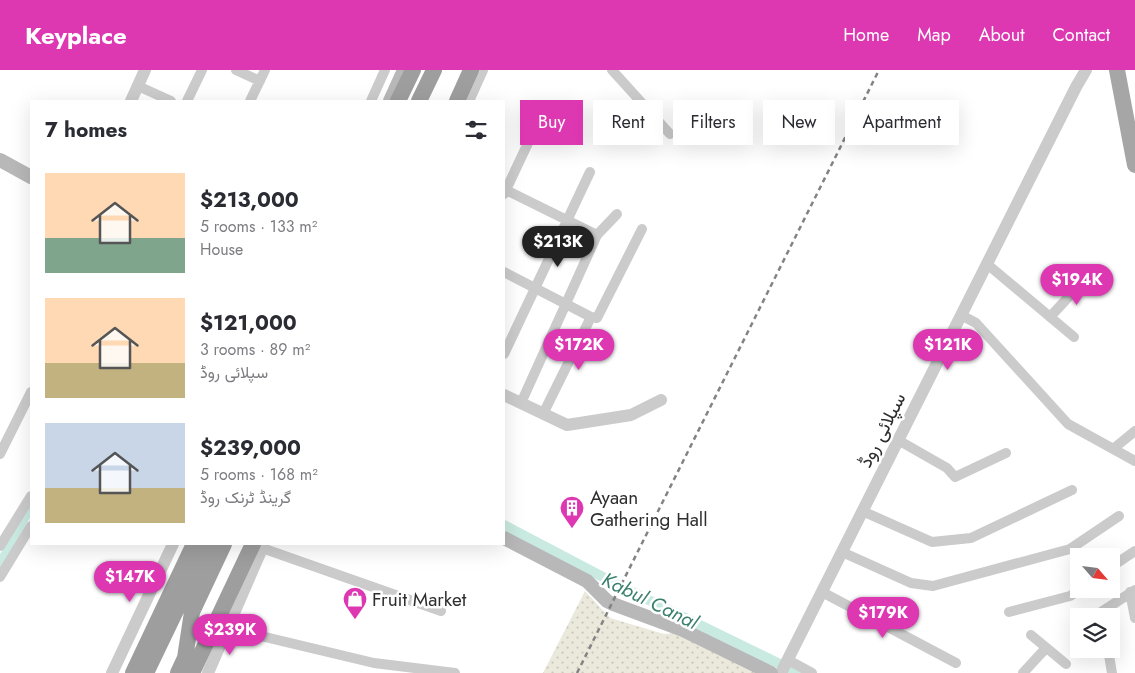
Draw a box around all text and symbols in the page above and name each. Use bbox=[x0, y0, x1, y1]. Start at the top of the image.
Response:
text: Keyplace bbox=[25, 18, 127, 53]
text: Home bbox=[843, 22, 889, 48]
text: Map bbox=[917, 22, 951, 48]
text: About bbox=[979, 22, 1024, 48]
text: Contact bbox=[1052, 22, 1110, 48]
chip: Buy bbox=[520, 100, 583, 145]
chip: Rent bbox=[593, 100, 663, 145]
chip: Filters bbox=[673, 100, 753, 145]
chip: New bbox=[763, 100, 835, 145]
chip: Apartment bbox=[845, 100, 959, 145]
text: 7 homes bbox=[45, 115, 127, 145]
icon: filters bbox=[462, 116, 490, 144]
text: $213,000 bbox=[200, 185, 299, 215]
icon: home bbox=[85, 193, 145, 253]
text: 5 rooms · 133 m² bbox=[200, 215, 317, 238]
pin: $213K bbox=[523, 226, 593, 268]
text: $213K bbox=[533, 230, 583, 253]
text: House bbox=[200, 238, 243, 261]
pin: $194K bbox=[1042, 264, 1112, 306]
text: $194K bbox=[1051, 268, 1103, 291]
text: $121,000 bbox=[200, 308, 297, 338]
icon: home bbox=[85, 318, 145, 378]
pin: $172K bbox=[544, 328, 614, 371]
pin: $121K bbox=[913, 328, 983, 371]
text: $172K bbox=[554, 333, 604, 356]
text: $121K bbox=[924, 333, 972, 356]
text: 3 rooms · 89 m² bbox=[200, 338, 310, 361]
text: سپلائی روڈ bbox=[200, 361, 268, 384]
street label: سپلائی روڈ bbox=[852, 388, 912, 472]
text: $239,000 bbox=[200, 433, 301, 463]
icon: home bbox=[85, 443, 145, 503]
text: 5 rooms · 168 m² bbox=[200, 463, 318, 486]
place label: Ayaan Gathering Hall bbox=[590, 484, 708, 533]
text: گرینڈ ٹرنک روڈ bbox=[200, 486, 291, 509]
building icon: Ayaan Gathering Hall bbox=[559, 495, 585, 529]
north arrow bbox=[1070, 548, 1120, 598]
map controls bbox=[1070, 548, 1120, 658]
pin: $147K bbox=[95, 560, 165, 603]
text: $147K bbox=[105, 565, 155, 588]
water label: Kabul Canal bbox=[597, 565, 704, 637]
shop icon: Fruit Market bbox=[342, 586, 368, 620]
place label: Fruit Market bbox=[372, 586, 467, 613]
pin: $179K bbox=[848, 596, 918, 639]
text: $179K bbox=[858, 601, 908, 624]
button: layers bbox=[1070, 608, 1120, 658]
pin: $239K bbox=[195, 614, 265, 656]
text: $239K bbox=[204, 618, 256, 641]

